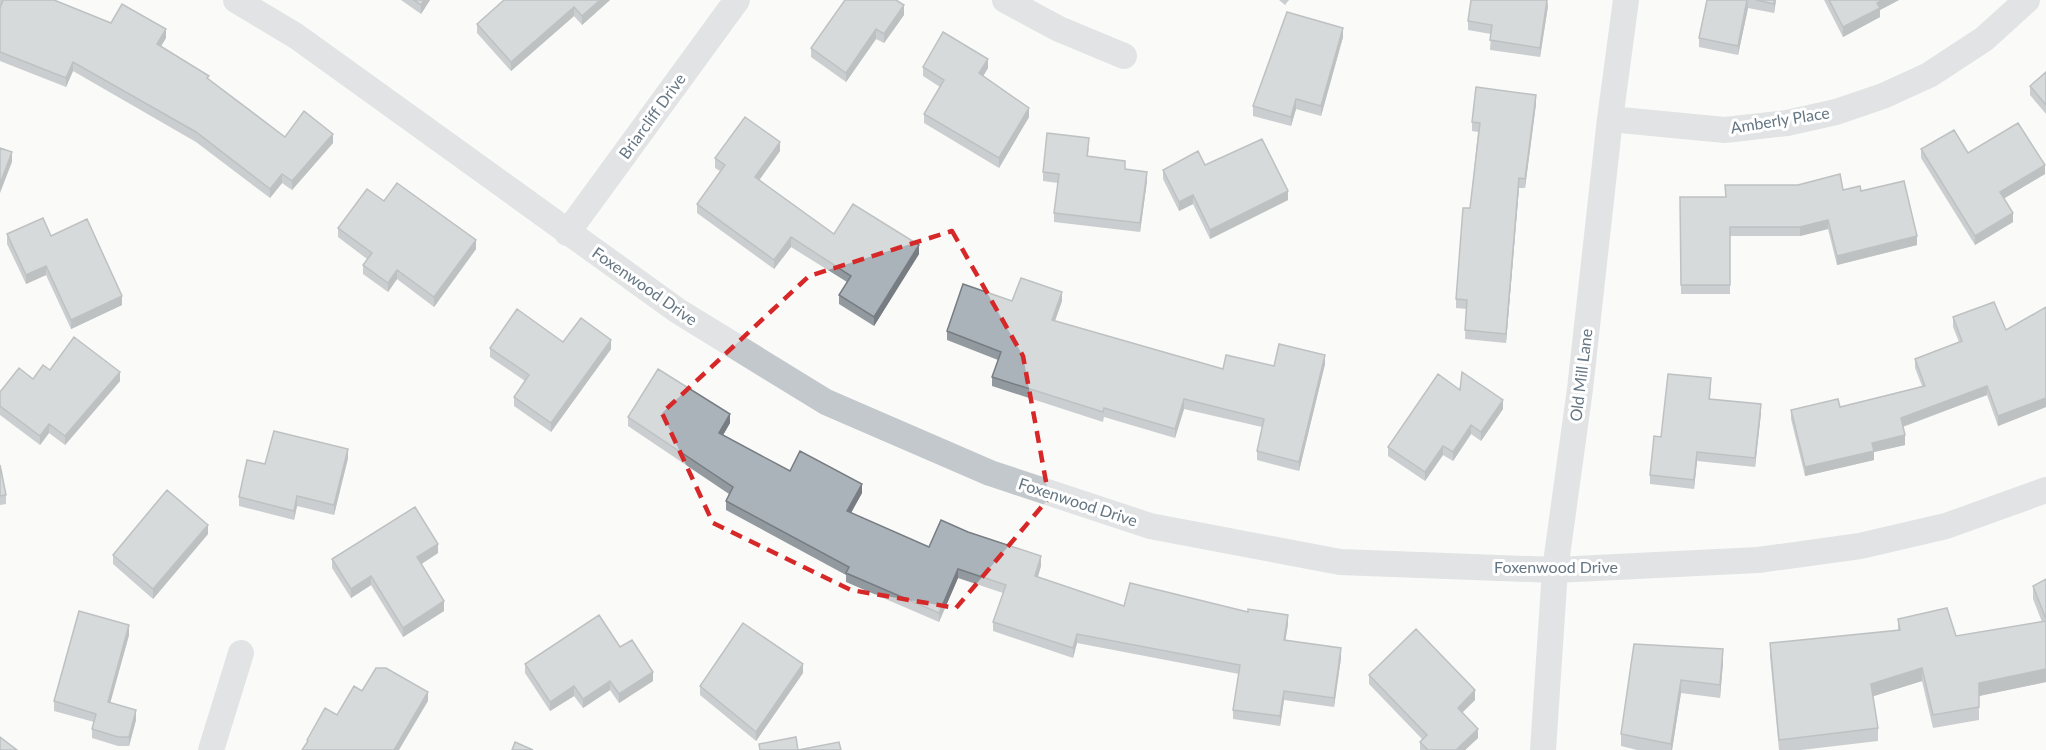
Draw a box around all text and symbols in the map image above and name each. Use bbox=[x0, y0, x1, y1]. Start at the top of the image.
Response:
street label: Briarcliff Drive bbox=[614, 69, 689, 162]
street label: Amberly Place bbox=[1729, 102, 1831, 137]
street label: Foxenwood Drive bbox=[589, 242, 701, 329]
street label: Old Mill Lane bbox=[1565, 327, 1596, 422]
street label: Foxenwood Drive bbox=[1016, 473, 1140, 530]
street label: Foxenwood Drive bbox=[1494, 557, 1618, 576]

